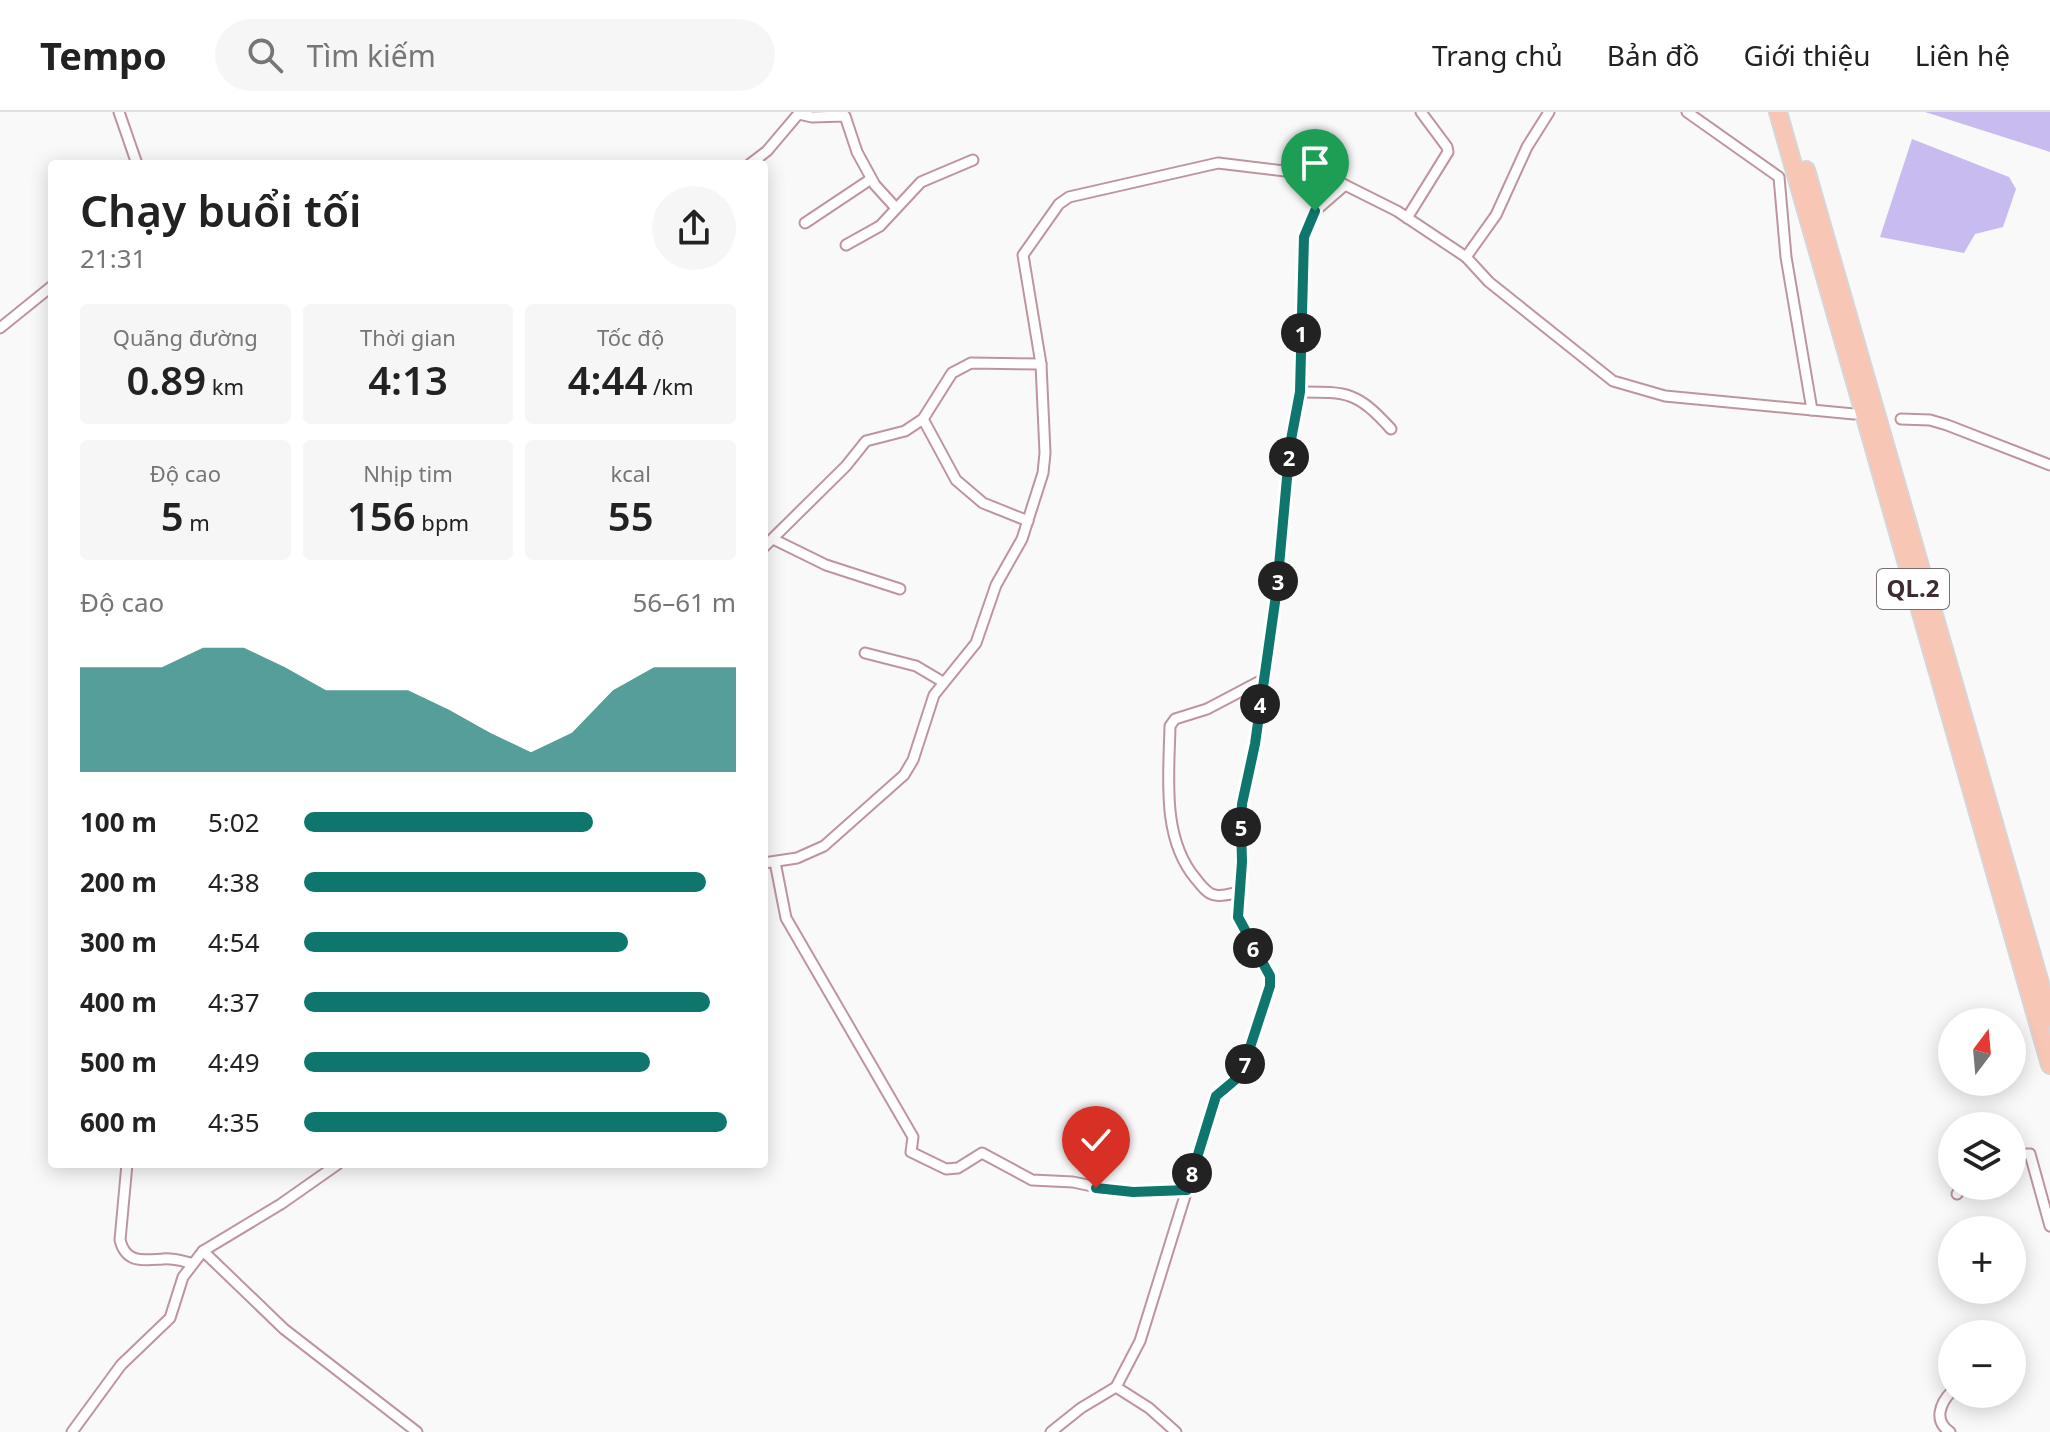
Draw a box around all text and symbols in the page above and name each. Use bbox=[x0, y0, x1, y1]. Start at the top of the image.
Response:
search box bbox=[215, 19, 775, 91]
text: Tempo bbox=[40, 29, 167, 81]
icon: search bbox=[243, 33, 287, 77]
text: Tìm kiếm bbox=[307, 35, 436, 76]
text: Trang chủ bbox=[1432, 36, 1563, 74]
text: Bản đồ bbox=[1607, 36, 1700, 74]
text: Giới thiệu bbox=[1744, 36, 1871, 74]
text: Liên hệ bbox=[1915, 36, 2010, 74]
pin bbox=[1281, 129, 1349, 211]
icon: arrive bbox=[1293, 141, 1337, 185]
text: Chạy buổi tối bbox=[80, 180, 362, 240]
button: share bbox=[652, 186, 736, 270]
text: 21:31 bbox=[80, 240, 146, 276]
pin: 1 bbox=[1281, 313, 1321, 353]
text: 1 bbox=[1295, 318, 1307, 348]
text: Quãng đường bbox=[113, 322, 258, 352]
text: Thời gian bbox=[360, 322, 456, 352]
text: Tốc độ bbox=[597, 322, 664, 352]
text: 0.89 bbox=[126, 352, 206, 407]
text: 4:13 bbox=[368, 352, 448, 407]
text: 4:44 bbox=[568, 352, 647, 407]
text: km bbox=[206, 371, 244, 401]
text: /km bbox=[647, 371, 694, 401]
pin: 2 bbox=[1269, 437, 1309, 477]
text: 2 bbox=[1283, 442, 1295, 472]
text: Độ cao bbox=[150, 458, 221, 488]
text: Nhịp tim bbox=[363, 458, 453, 488]
text: kcal bbox=[611, 458, 651, 488]
text: 5 bbox=[161, 488, 184, 543]
text: 156 bbox=[347, 488, 416, 543]
text: 55 bbox=[608, 488, 654, 543]
text: m bbox=[184, 507, 210, 537]
text: bpm bbox=[416, 507, 469, 537]
pin: 3 bbox=[1258, 561, 1298, 601]
text: 3 bbox=[1272, 566, 1284, 596]
road number: QL.2 bbox=[1877, 569, 1949, 609]
text: Độ cao bbox=[80, 584, 164, 620]
text: 56–61 m bbox=[632, 584, 736, 620]
pin: 4 bbox=[1240, 684, 1280, 724]
text: 4 bbox=[1254, 689, 1266, 719]
text: 100 m bbox=[80, 804, 157, 840]
text: 5:02 bbox=[208, 804, 260, 840]
pin: 5 bbox=[1221, 807, 1261, 847]
text: 5 bbox=[1235, 812, 1247, 842]
text: 200 m bbox=[80, 864, 157, 900]
text: 4:38 bbox=[208, 864, 260, 900]
text: 300 m bbox=[80, 924, 157, 960]
text: 4:54 bbox=[208, 924, 260, 960]
pin: 6 bbox=[1233, 928, 1273, 968]
text: 6 bbox=[1247, 933, 1259, 963]
text: 400 m bbox=[80, 984, 157, 1020]
text: 4:37 bbox=[208, 984, 260, 1020]
north arrow bbox=[1938, 1008, 2026, 1096]
map controls bbox=[1938, 1008, 2026, 1408]
text: 500 m bbox=[80, 1044, 157, 1080]
text: 4:49 bbox=[208, 1044, 260, 1080]
pin: 7 bbox=[1225, 1044, 1265, 1084]
text: 7 bbox=[1239, 1049, 1251, 1079]
text: 600 m bbox=[80, 1104, 157, 1140]
text: 4:35 bbox=[208, 1104, 260, 1140]
pin bbox=[1062, 1106, 1130, 1188]
button: layers bbox=[1938, 1112, 2026, 1200]
icon: check bbox=[1074, 1118, 1118, 1162]
pin: 8 bbox=[1172, 1153, 1212, 1193]
text: 8 bbox=[1186, 1158, 1198, 1188]
button: + bbox=[1938, 1216, 2026, 1304]
button: − bbox=[1938, 1320, 2026, 1408]

